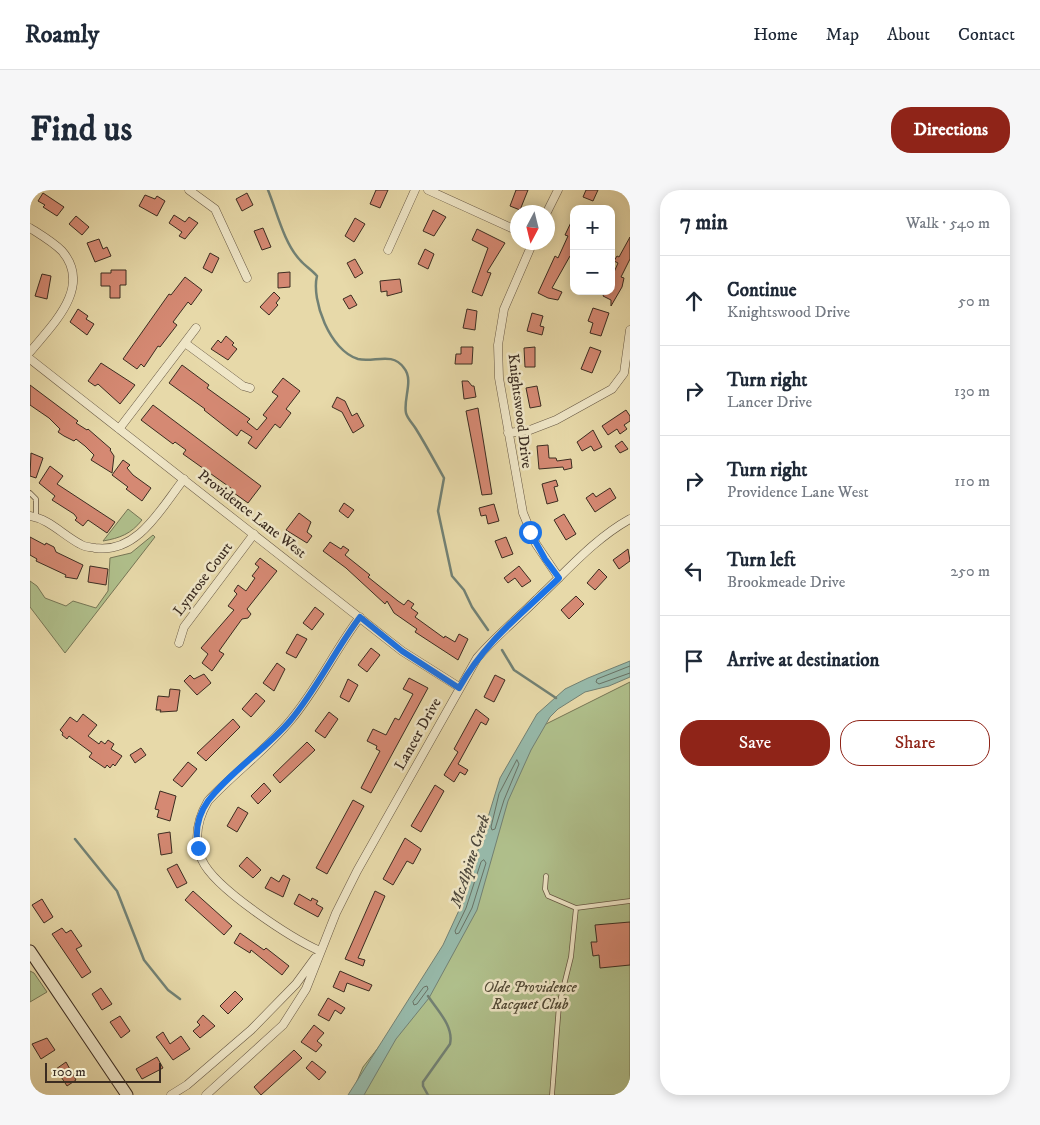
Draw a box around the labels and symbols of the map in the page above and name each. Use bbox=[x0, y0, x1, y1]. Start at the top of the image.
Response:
north arrow bbox=[510, 205, 555, 250]
street label: Knightswood Drive bbox=[504, 353, 536, 469]
street label: Providence Lane West bbox=[194, 466, 310, 563]
route start bbox=[519, 521, 542, 544]
street label: Lynrose Court bbox=[169, 538, 237, 620]
street label: Lancer Drive bbox=[390, 694, 446, 774]
water label: McAlpine Creek bbox=[445, 812, 494, 911]
route end bbox=[187, 837, 210, 860]
park label: Olde Providence Racquet Club bbox=[483, 978, 577, 1014]
scale bar bbox=[45, 1060, 161, 1083]

